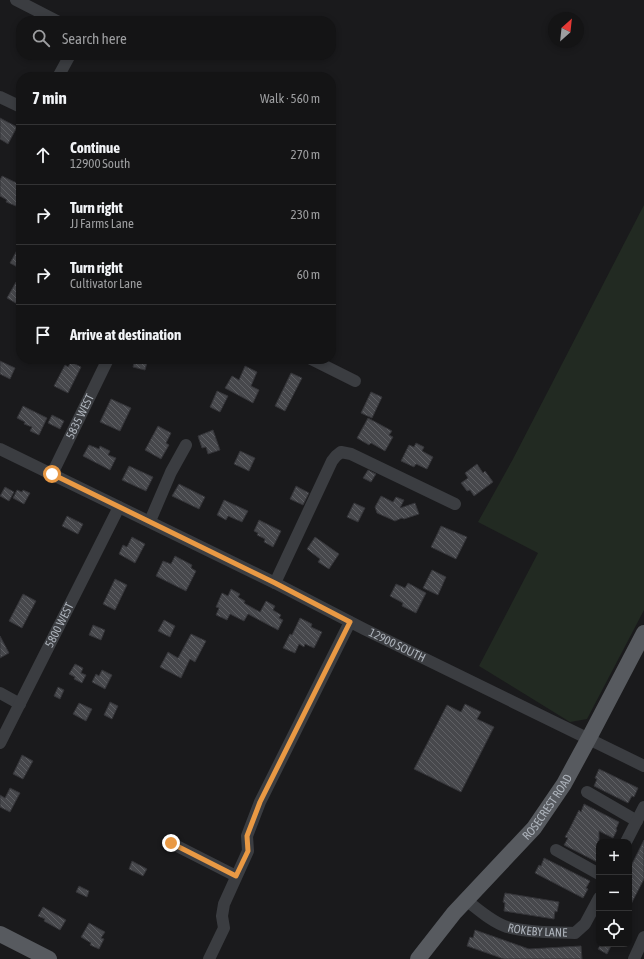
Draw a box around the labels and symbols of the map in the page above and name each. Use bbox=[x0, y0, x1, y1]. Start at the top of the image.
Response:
north arrow bbox=[548, 12, 584, 48]
street label: 5835 WEST bbox=[63, 391, 97, 441]
route start bbox=[43, 465, 61, 483]
street label: 5800 WEST bbox=[42, 600, 77, 650]
street label: 12900 SOUTH bbox=[367, 625, 428, 665]
street label: ROSECREST ROAD bbox=[520, 771, 575, 843]
route end bbox=[162, 834, 180, 852]
street label: ROKEBY LANE bbox=[506, 920, 567, 940]

